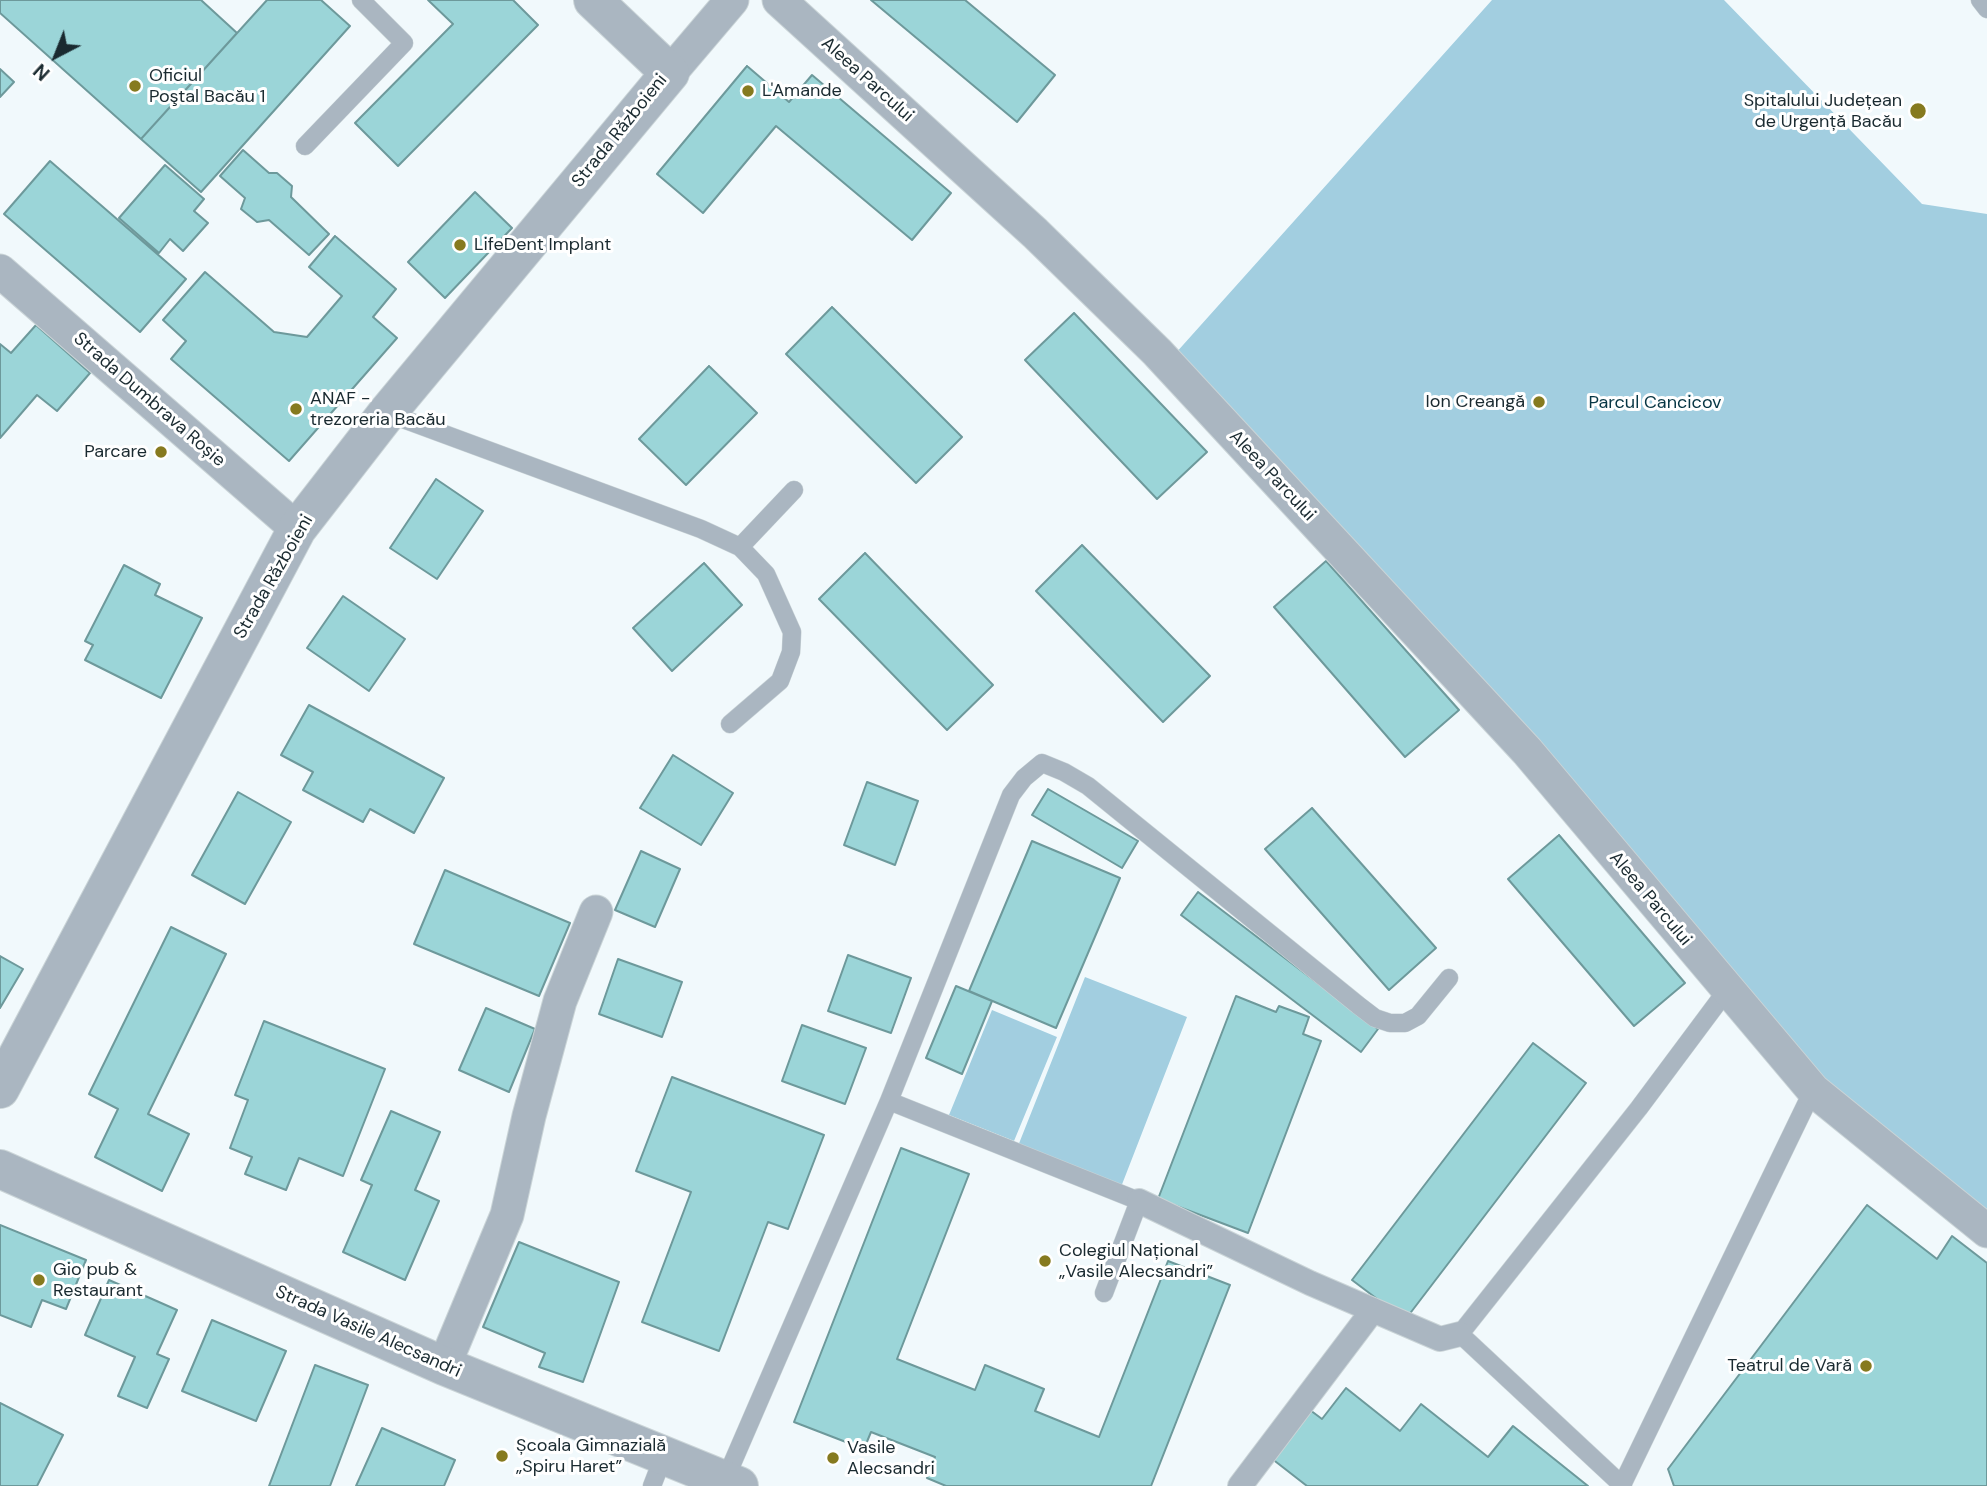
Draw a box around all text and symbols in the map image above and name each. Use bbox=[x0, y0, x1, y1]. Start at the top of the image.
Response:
north arrow bbox=[21, 21, 91, 91]
street label: Aleea Parcului bbox=[817, 33, 917, 127]
text: N bbox=[28, 58, 55, 86]
place label: Oficiul Poştal Bacău 1 bbox=[149, 65, 265, 108]
street label: Strada Războieni bbox=[568, 70, 672, 192]
marker: Oficiul Poştal Bacău 1 bbox=[127, 78, 143, 94]
place label: L'Amande bbox=[762, 80, 842, 102]
marker: L'Amande bbox=[740, 83, 756, 99]
place label: Spitalului Județean de Urgență Bacău bbox=[1744, 90, 1902, 132]
marker: Spitalului Județean de Urgență Bacău bbox=[1908, 101, 1928, 121]
place label: LifeDent Implant bbox=[474, 234, 611, 256]
marker: LifeDent Implant bbox=[452, 237, 468, 253]
street label: Strada Dumbrava Roșie bbox=[69, 328, 229, 472]
place label: ANAF - trezoreria Bacău bbox=[310, 388, 446, 430]
place label: Ion Creangă bbox=[1426, 391, 1525, 413]
park label: Parcul Cancicov bbox=[1588, 392, 1722, 414]
marker: Ion Creangă bbox=[1531, 394, 1547, 410]
marker: ANAF - trezoreria Bacău bbox=[288, 401, 304, 417]
street label: Aleea Parcului bbox=[1224, 426, 1320, 526]
place label: Parcare bbox=[84, 441, 147, 463]
marker: Parcare bbox=[153, 444, 169, 460]
street label: Strada Războieni bbox=[230, 511, 318, 643]
street label: Aleea Parcului bbox=[1604, 847, 1696, 951]
place label: Colegiul Național „Vasile Alecsandri” bbox=[1059, 1240, 1213, 1282]
marker: Colegiul Național „Vasile Alecsandri” bbox=[1037, 1253, 1053, 1269]
place label: Gio pub & Restaurant bbox=[53, 1259, 143, 1302]
marker: Gio pub & Restaurant bbox=[31, 1272, 47, 1288]
street label: Strada Vasile Alecsandri bbox=[272, 1281, 464, 1383]
place label: Teatrul de Vară bbox=[1727, 1355, 1852, 1377]
marker: Teatrul de Vară bbox=[1858, 1358, 1874, 1374]
place label: Școala Gimnazială „Spiru Haret” bbox=[516, 1435, 666, 1478]
place label: Vasile Alecsandri bbox=[847, 1437, 935, 1480]
marker: Școala Gimnazială „Spiru Haret” bbox=[494, 1448, 510, 1464]
marker: Vasile Alecsandri bbox=[825, 1450, 841, 1466]

